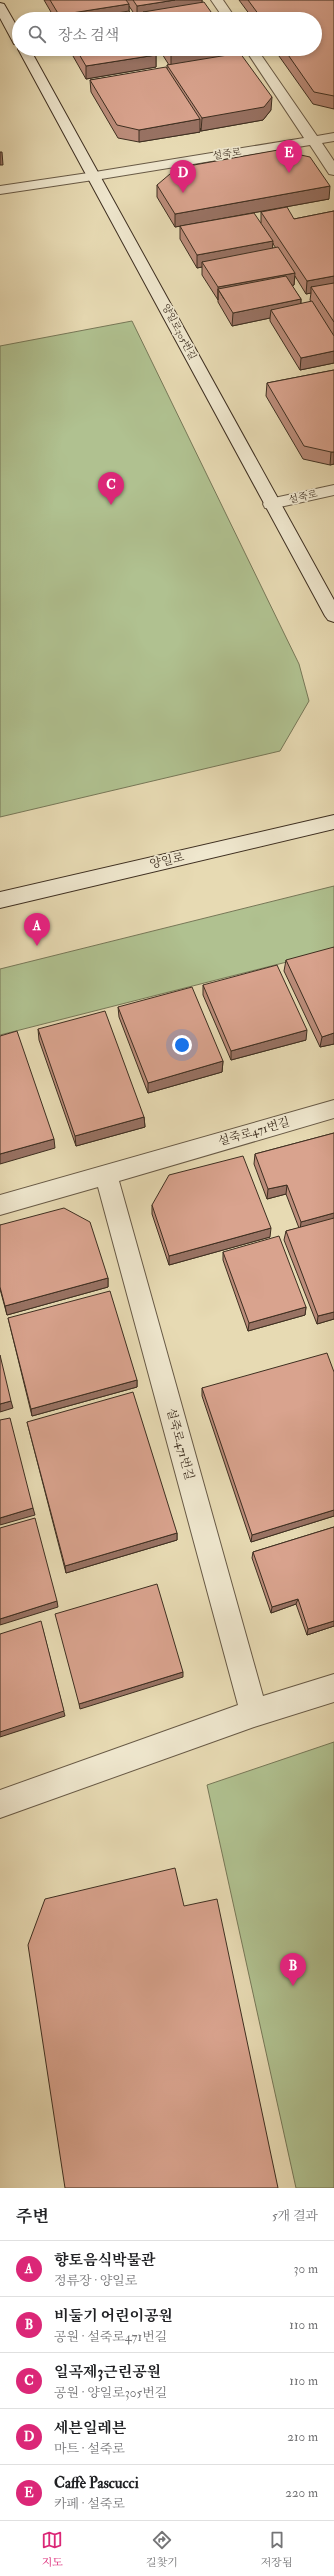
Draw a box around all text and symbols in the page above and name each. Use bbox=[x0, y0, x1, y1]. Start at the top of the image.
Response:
search box bbox=[12, 12, 322, 56]
icon: search bbox=[26, 23, 48, 45]
text: 장소 검색 bbox=[58, 26, 119, 45]
pin: E bbox=[276, 140, 302, 173]
street label: 설죽로 bbox=[212, 146, 243, 162]
pin: D bbox=[170, 160, 196, 193]
street label: 양일로305번길 bbox=[159, 302, 199, 362]
pin: C bbox=[98, 472, 124, 505]
street label: 설죽로 bbox=[288, 488, 319, 506]
street label: 양일로 bbox=[148, 850, 186, 872]
pin: A bbox=[24, 913, 50, 946]
your location bbox=[172, 1035, 192, 1055]
street label: 설죽로471번길 bbox=[216, 1115, 292, 1149]
street label: 설죽로471번길 bbox=[163, 1406, 197, 1482]
pin: B bbox=[280, 1953, 306, 1986]
text: 주변 bbox=[16, 2206, 49, 2227]
text: 5개 결과 bbox=[272, 2208, 318, 2224]
text: 향토음식박물관 bbox=[54, 2251, 155, 2270]
text: A bbox=[25, 2261, 33, 2277]
text: 30 m bbox=[294, 2261, 318, 2277]
text: 정류장 · 양일로 bbox=[54, 2273, 137, 2289]
text: 비둘기 어린이공원 bbox=[54, 2307, 173, 2326]
text: B bbox=[25, 2317, 33, 2333]
text: 110 m bbox=[289, 2317, 318, 2333]
text: 공원 · 설죽로471번길 bbox=[54, 2329, 167, 2345]
text: 일곡제3근린공원 bbox=[54, 2363, 161, 2382]
text: C bbox=[24, 2373, 34, 2389]
text: 110 m bbox=[289, 2373, 318, 2389]
text: 공원 · 양일로305번길 bbox=[54, 2385, 167, 2401]
text: 세븐일레븐 bbox=[54, 2419, 126, 2438]
text: D bbox=[24, 2429, 34, 2445]
text: 210 m bbox=[287, 2429, 318, 2445]
text: 마트 · 설죽로 bbox=[54, 2441, 125, 2457]
text: Caffè Pascucci bbox=[54, 2474, 139, 2493]
text: E bbox=[24, 2485, 34, 2501]
text: 220 m bbox=[285, 2485, 318, 2501]
text: 카페 · 설죽로 bbox=[54, 2496, 125, 2512]
tab: 지도 bbox=[41, 2529, 63, 2569]
tab: 길찾기 bbox=[146, 2529, 178, 2569]
tab: 저장됨 bbox=[261, 2529, 293, 2569]

